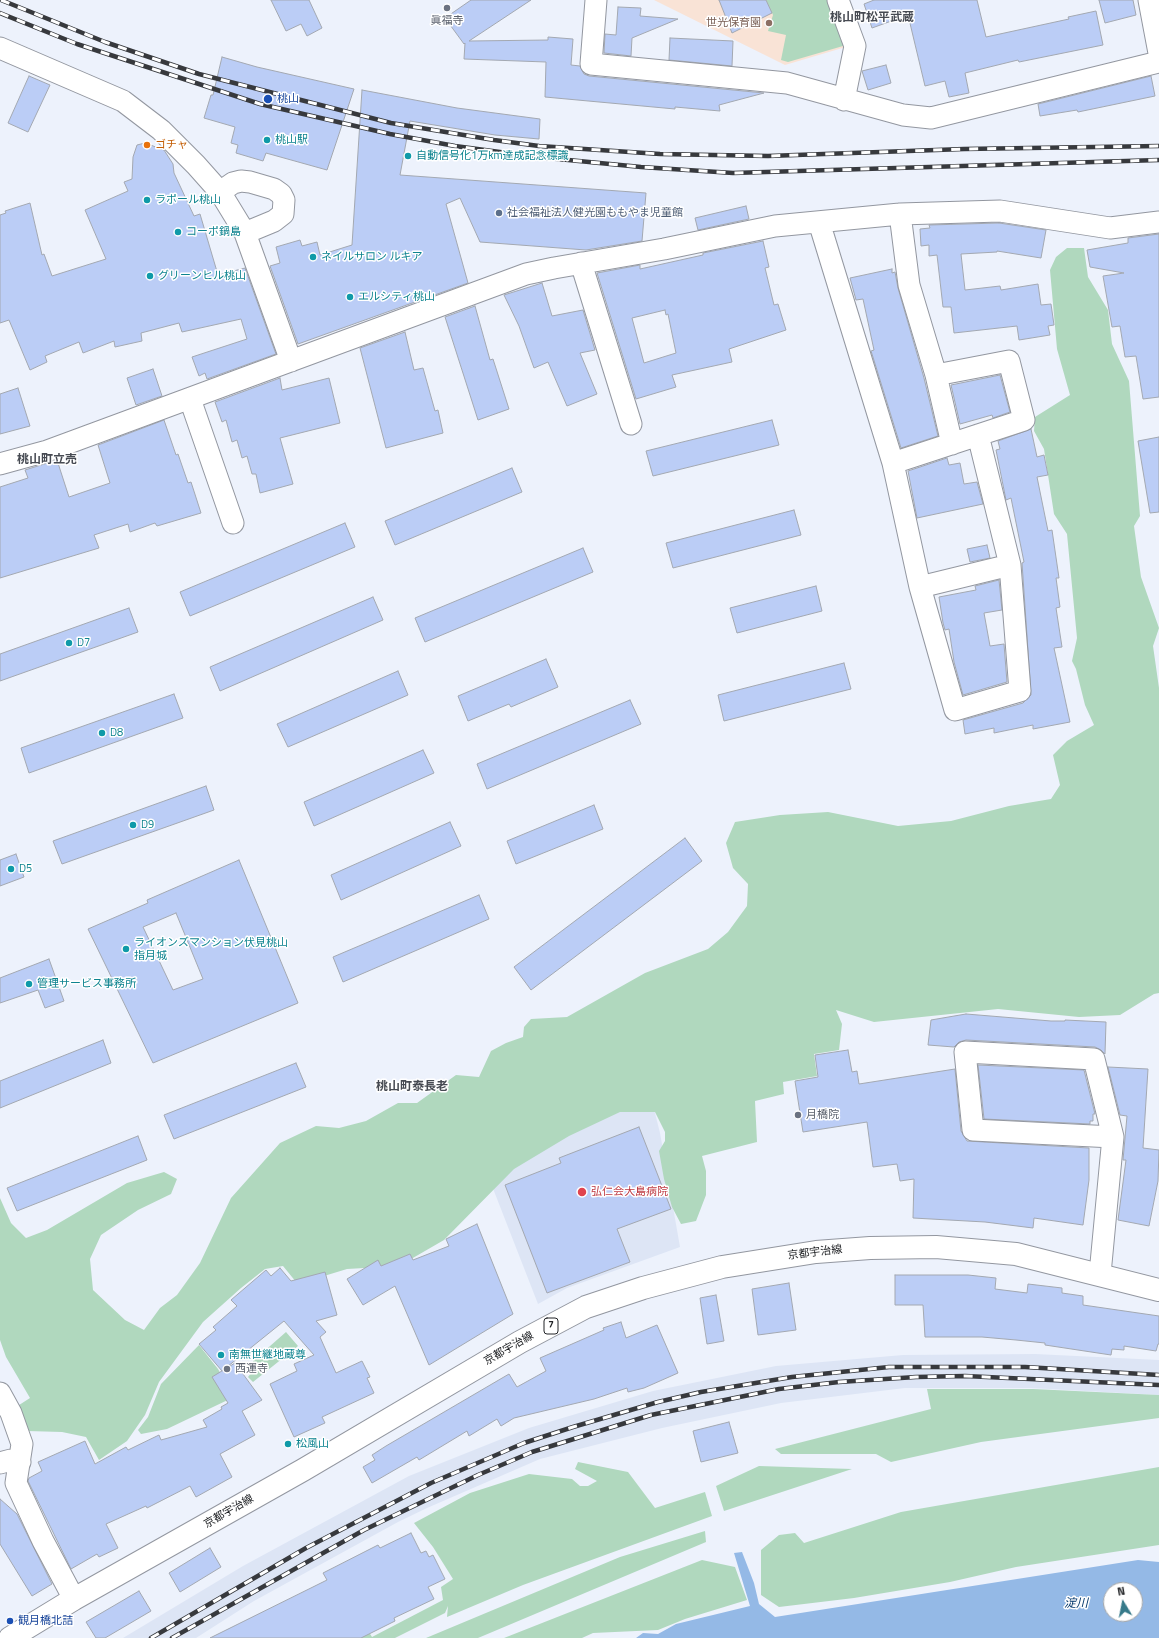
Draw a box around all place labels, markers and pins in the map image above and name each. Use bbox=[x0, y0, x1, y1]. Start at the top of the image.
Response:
marker: 眞福寺 bbox=[442, 3, 452, 13]
place label: 眞福寺 bbox=[431, 14, 463, 28]
place label: 世光保育園 bbox=[706, 16, 761, 30]
marker: 世光保育園 bbox=[764, 18, 774, 28]
place label: 桃山 bbox=[277, 92, 299, 106]
marker: 桃山 bbox=[262, 93, 274, 105]
place label: 桃山駅 bbox=[275, 133, 308, 147]
marker: 桃山駅 bbox=[262, 135, 272, 145]
place label: ゴチャ bbox=[155, 138, 188, 152]
marker: ゴチャ bbox=[142, 140, 152, 150]
place label: 自動信号化1万km達成記念標識 bbox=[416, 149, 569, 163]
marker: 自動信号化1万km達成記念標識 bbox=[403, 151, 413, 161]
place label: ラポール桃山 bbox=[155, 193, 221, 207]
marker: ラポール桃山 bbox=[142, 195, 152, 205]
place label: 社会福祉法人健光園ももやま児童館 bbox=[507, 206, 683, 220]
marker: 社会福祉法人健光園ももやま児童館 bbox=[494, 208, 504, 218]
place label: コーポ鍋島 bbox=[186, 225, 241, 239]
marker: コーポ鍋島 bbox=[173, 227, 183, 237]
place label: ネイルサロン ルキア bbox=[321, 250, 422, 264]
marker: ネイルサロン ルキア bbox=[308, 252, 318, 262]
place label: グリーンヒル桃山 bbox=[158, 269, 246, 283]
marker: グリーンヒル桃山 bbox=[145, 271, 155, 281]
place label: エルシティ桃山 bbox=[358, 290, 435, 304]
marker: エルシティ桃山 bbox=[345, 292, 355, 302]
place label: D7 bbox=[77, 636, 90, 650]
marker: D7 bbox=[64, 638, 74, 648]
place label: D8 bbox=[110, 726, 123, 740]
marker: D8 bbox=[97, 728, 107, 738]
place label: D9 bbox=[141, 818, 154, 832]
marker: D9 bbox=[128, 820, 138, 830]
place label: D5 bbox=[19, 862, 32, 876]
marker: D5 bbox=[6, 864, 16, 874]
place label: ライオンズマンション伏見桃山 指月城 bbox=[134, 936, 288, 962]
marker: ライオンズマンション伏見桃山 指月城 bbox=[121, 944, 131, 954]
place label: 管理サービス事務所 bbox=[37, 977, 136, 991]
marker: 管理サービス事務所 bbox=[24, 979, 34, 989]
place label: 月橋院 bbox=[806, 1108, 839, 1122]
marker: 月橋院 bbox=[793, 1110, 803, 1120]
place label: 弘仁会大島病院 bbox=[591, 1185, 668, 1199]
marker: 弘仁会大島病院 bbox=[576, 1186, 588, 1198]
place label: 南無世継地蔵尊 bbox=[229, 1348, 306, 1362]
marker: 南無世継地蔵尊 bbox=[216, 1350, 226, 1360]
place label: 西運寺 bbox=[235, 1362, 268, 1376]
marker: 西運寺 bbox=[222, 1364, 232, 1374]
place label: 松風山 bbox=[296, 1437, 329, 1451]
marker: 松風山 bbox=[283, 1439, 293, 1449]
place label: 観月橋北詰 bbox=[18, 1614, 73, 1628]
marker: 観月橋北詰 bbox=[5, 1616, 15, 1626]

